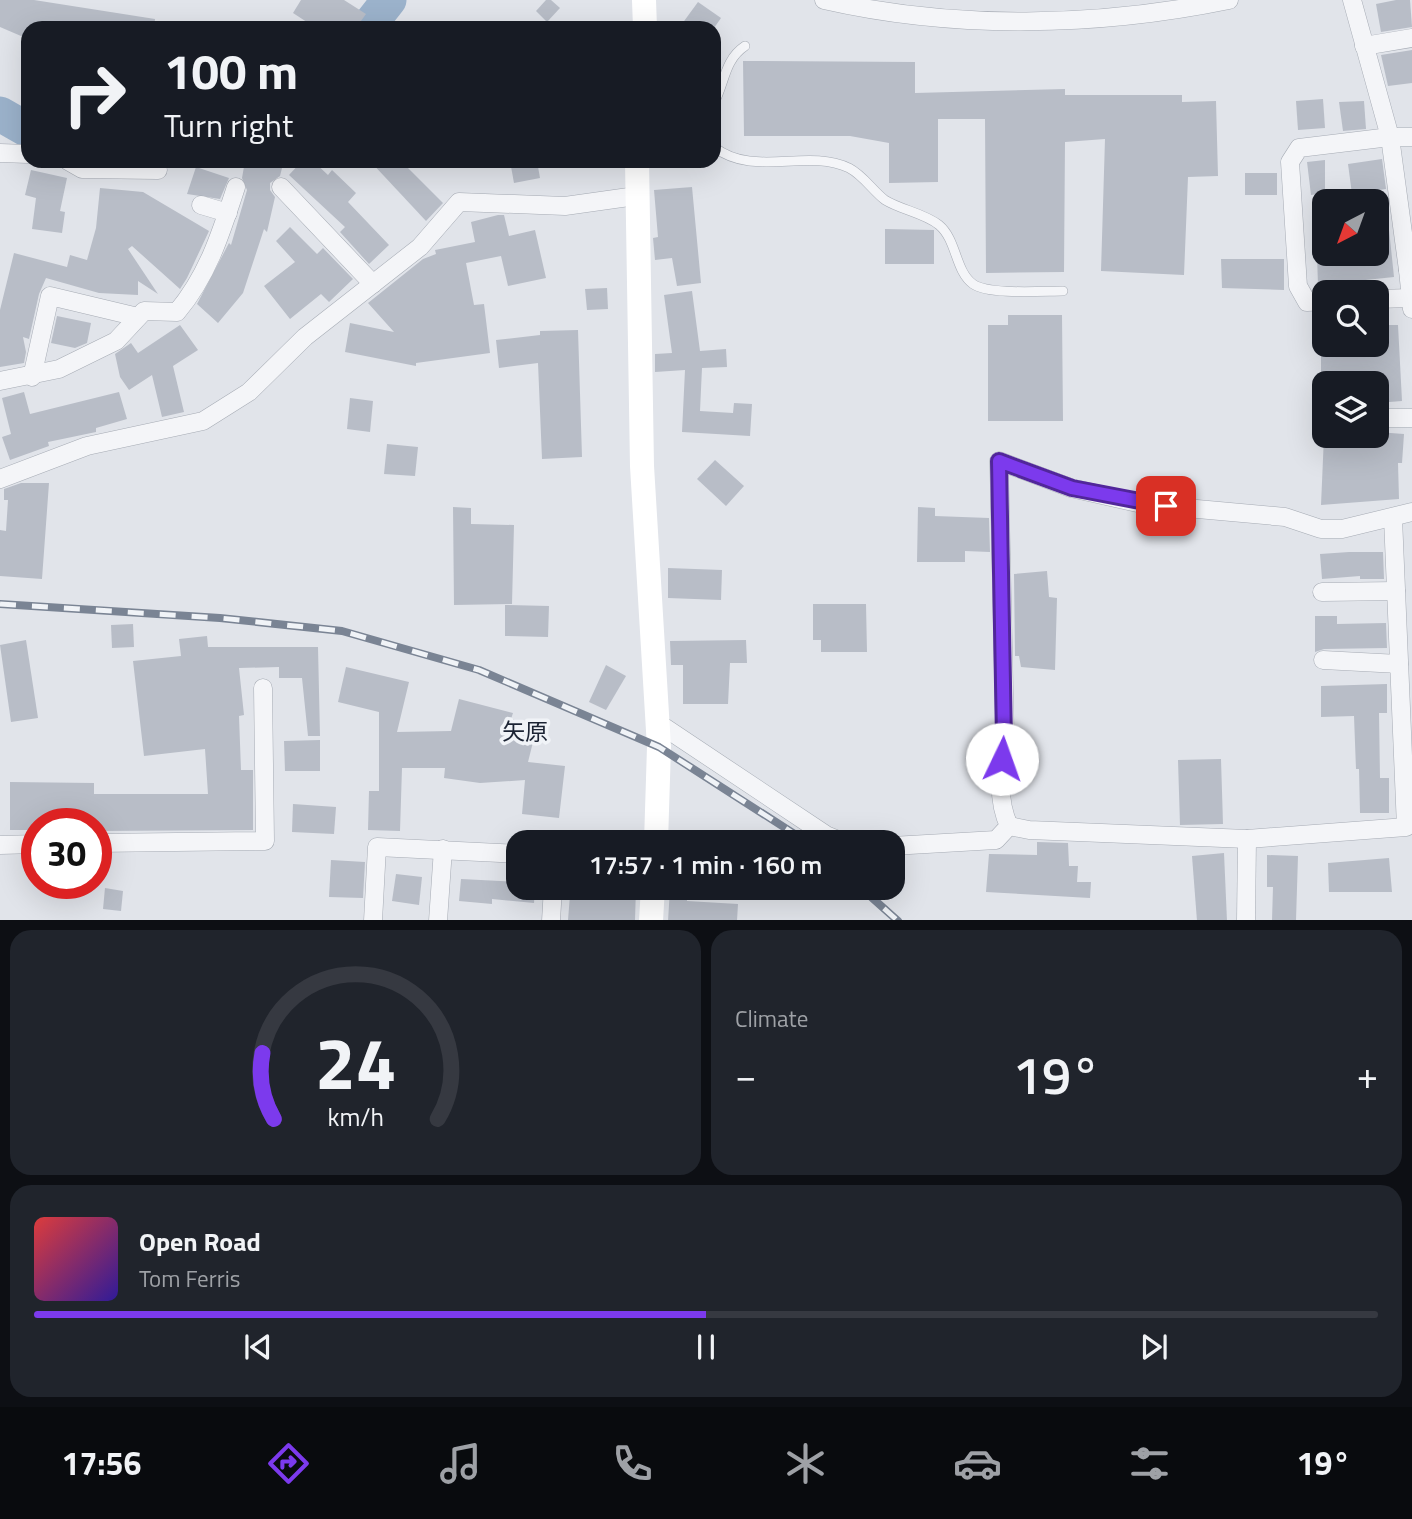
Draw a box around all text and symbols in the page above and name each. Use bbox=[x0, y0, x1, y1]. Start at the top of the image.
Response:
text: 100 m bbox=[164, 33, 298, 108]
icon: right bbox=[49, 49, 140, 140]
text: Turn right bbox=[164, 101, 293, 149]
north arrow bbox=[1312, 189, 1390, 266]
map controls bbox=[1312, 189, 1389, 448]
button: search bbox=[1312, 280, 1389, 357]
button: layers bbox=[1312, 371, 1389, 448]
pin bbox=[1136, 476, 1196, 536]
icon: arrive bbox=[1147, 487, 1185, 525]
district label: 矢原 bbox=[502, 714, 548, 749]
position arrow bbox=[965, 722, 1039, 796]
speed limit sign: 30 bbox=[21, 808, 112, 899]
text: 17:57 · 1 min · 160 m bbox=[589, 845, 822, 884]
text: Climate bbox=[735, 1001, 808, 1036]
text: 24 bbox=[315, 1007, 396, 1117]
text: 19° bbox=[1013, 1035, 1100, 1114]
text: − bbox=[735, 1046, 756, 1104]
text: + bbox=[1357, 1046, 1378, 1104]
text: km/h bbox=[327, 1097, 384, 1135]
text: Open Road bbox=[139, 1222, 261, 1261]
text: Tom Ferris bbox=[139, 1261, 240, 1296]
icon: previous bbox=[239, 1328, 277, 1366]
icon: pause bbox=[687, 1328, 725, 1366]
icon: next bbox=[1135, 1328, 1173, 1366]
text: 17:56 bbox=[62, 1439, 141, 1487]
icon: directions bbox=[264, 1439, 313, 1488]
icon: music bbox=[436, 1439, 485, 1488]
icon: phone bbox=[608, 1439, 657, 1488]
icon: climate bbox=[781, 1439, 830, 1488]
icon: car bbox=[953, 1439, 1002, 1488]
icon: filters bbox=[1125, 1439, 1174, 1488]
text: 19° bbox=[1297, 1439, 1350, 1487]

